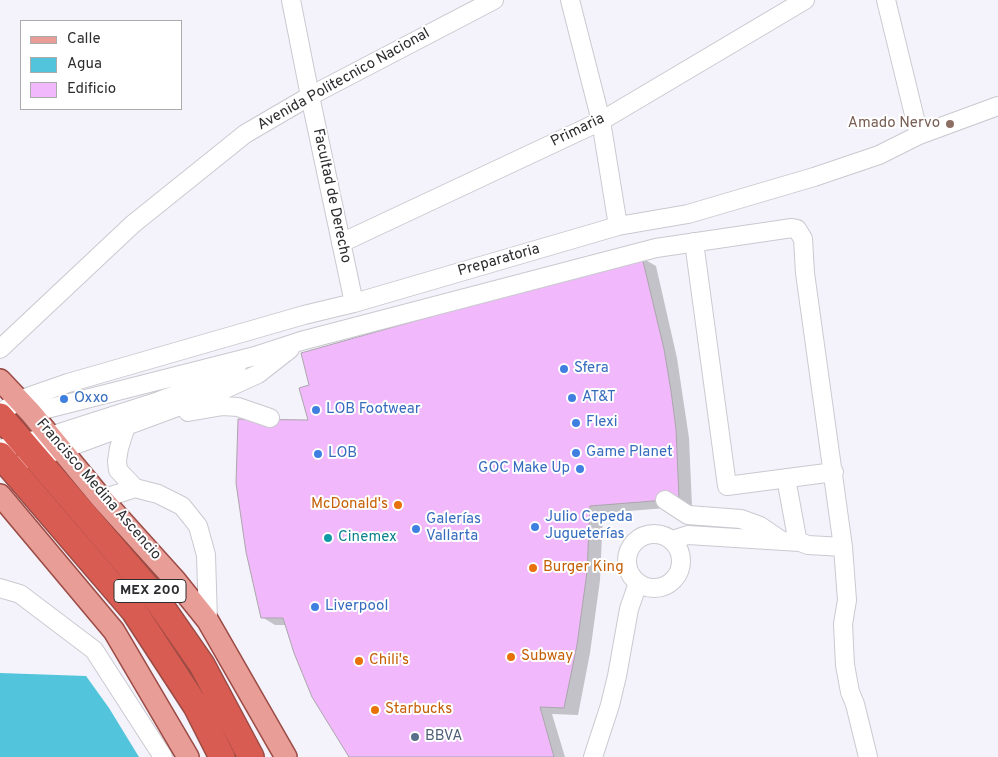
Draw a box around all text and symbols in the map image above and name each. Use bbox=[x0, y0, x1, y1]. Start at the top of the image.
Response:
legend bbox=[20, 20, 182, 110]
street label: Avenida Politecnico Nacional bbox=[255, 25, 433, 135]
text: Calle bbox=[67, 30, 101, 49]
text: Agua bbox=[67, 55, 102, 74]
text: Edificio bbox=[67, 80, 116, 99]
street label: Primaria bbox=[548, 110, 608, 152]
place label: Amado Nervo bbox=[848, 115, 940, 133]
marker: Amado Nervo bbox=[944, 118, 956, 130]
street label: Facultad de Derecho bbox=[308, 127, 354, 265]
street label: Preparatoria bbox=[456, 241, 542, 281]
place label: Sfera bbox=[574, 360, 609, 378]
marker: Sfera bbox=[558, 363, 570, 375]
place label: AT&T bbox=[582, 389, 616, 407]
place label: Oxxo bbox=[74, 390, 108, 408]
marker: AT&T bbox=[566, 392, 578, 404]
marker: Oxxo bbox=[58, 393, 70, 405]
place label: LOB Footwear bbox=[326, 401, 421, 419]
marker: LOB Footwear bbox=[310, 404, 322, 416]
place label: Flexi bbox=[586, 414, 618, 432]
street label: Francisco Medina Ascencio bbox=[32, 416, 164, 564]
marker: Flexi bbox=[570, 417, 582, 429]
place label: Game Planet bbox=[586, 444, 673, 462]
place label: LOB bbox=[328, 445, 357, 463]
marker: Game Planet bbox=[570, 447, 582, 459]
marker: LOB bbox=[312, 448, 324, 460]
place label: GOC Make Up bbox=[478, 460, 570, 478]
marker: GOC Make Up bbox=[574, 463, 586, 475]
place label: McDonald's bbox=[311, 496, 388, 514]
marker: McDonald's bbox=[392, 499, 404, 511]
place label: Julio Cepeda Jugueterías bbox=[545, 509, 633, 544]
place label: Galerías Vallarta bbox=[426, 511, 481, 546]
marker: Julio Cepeda Jugueterías bbox=[529, 521, 541, 533]
marker: Galerías Vallarta bbox=[410, 523, 422, 535]
place label: Cinemex bbox=[338, 529, 397, 547]
marker: Cinemex bbox=[322, 532, 334, 544]
place label: Burger King bbox=[543, 559, 624, 577]
marker: Burger King bbox=[527, 562, 539, 574]
road number: MEX 200 bbox=[114, 580, 186, 602]
place label: Liverpool bbox=[325, 598, 388, 616]
marker: Liverpool bbox=[309, 601, 321, 613]
place label: Subway bbox=[521, 648, 573, 666]
marker: Subway bbox=[505, 651, 517, 663]
place label: Chili's bbox=[369, 652, 409, 670]
marker: Chili's bbox=[353, 655, 365, 667]
place label: Starbucks bbox=[385, 701, 452, 719]
marker: Starbucks bbox=[369, 704, 381, 716]
place label: BBVA bbox=[425, 728, 462, 746]
marker: BBVA bbox=[409, 731, 421, 743]

